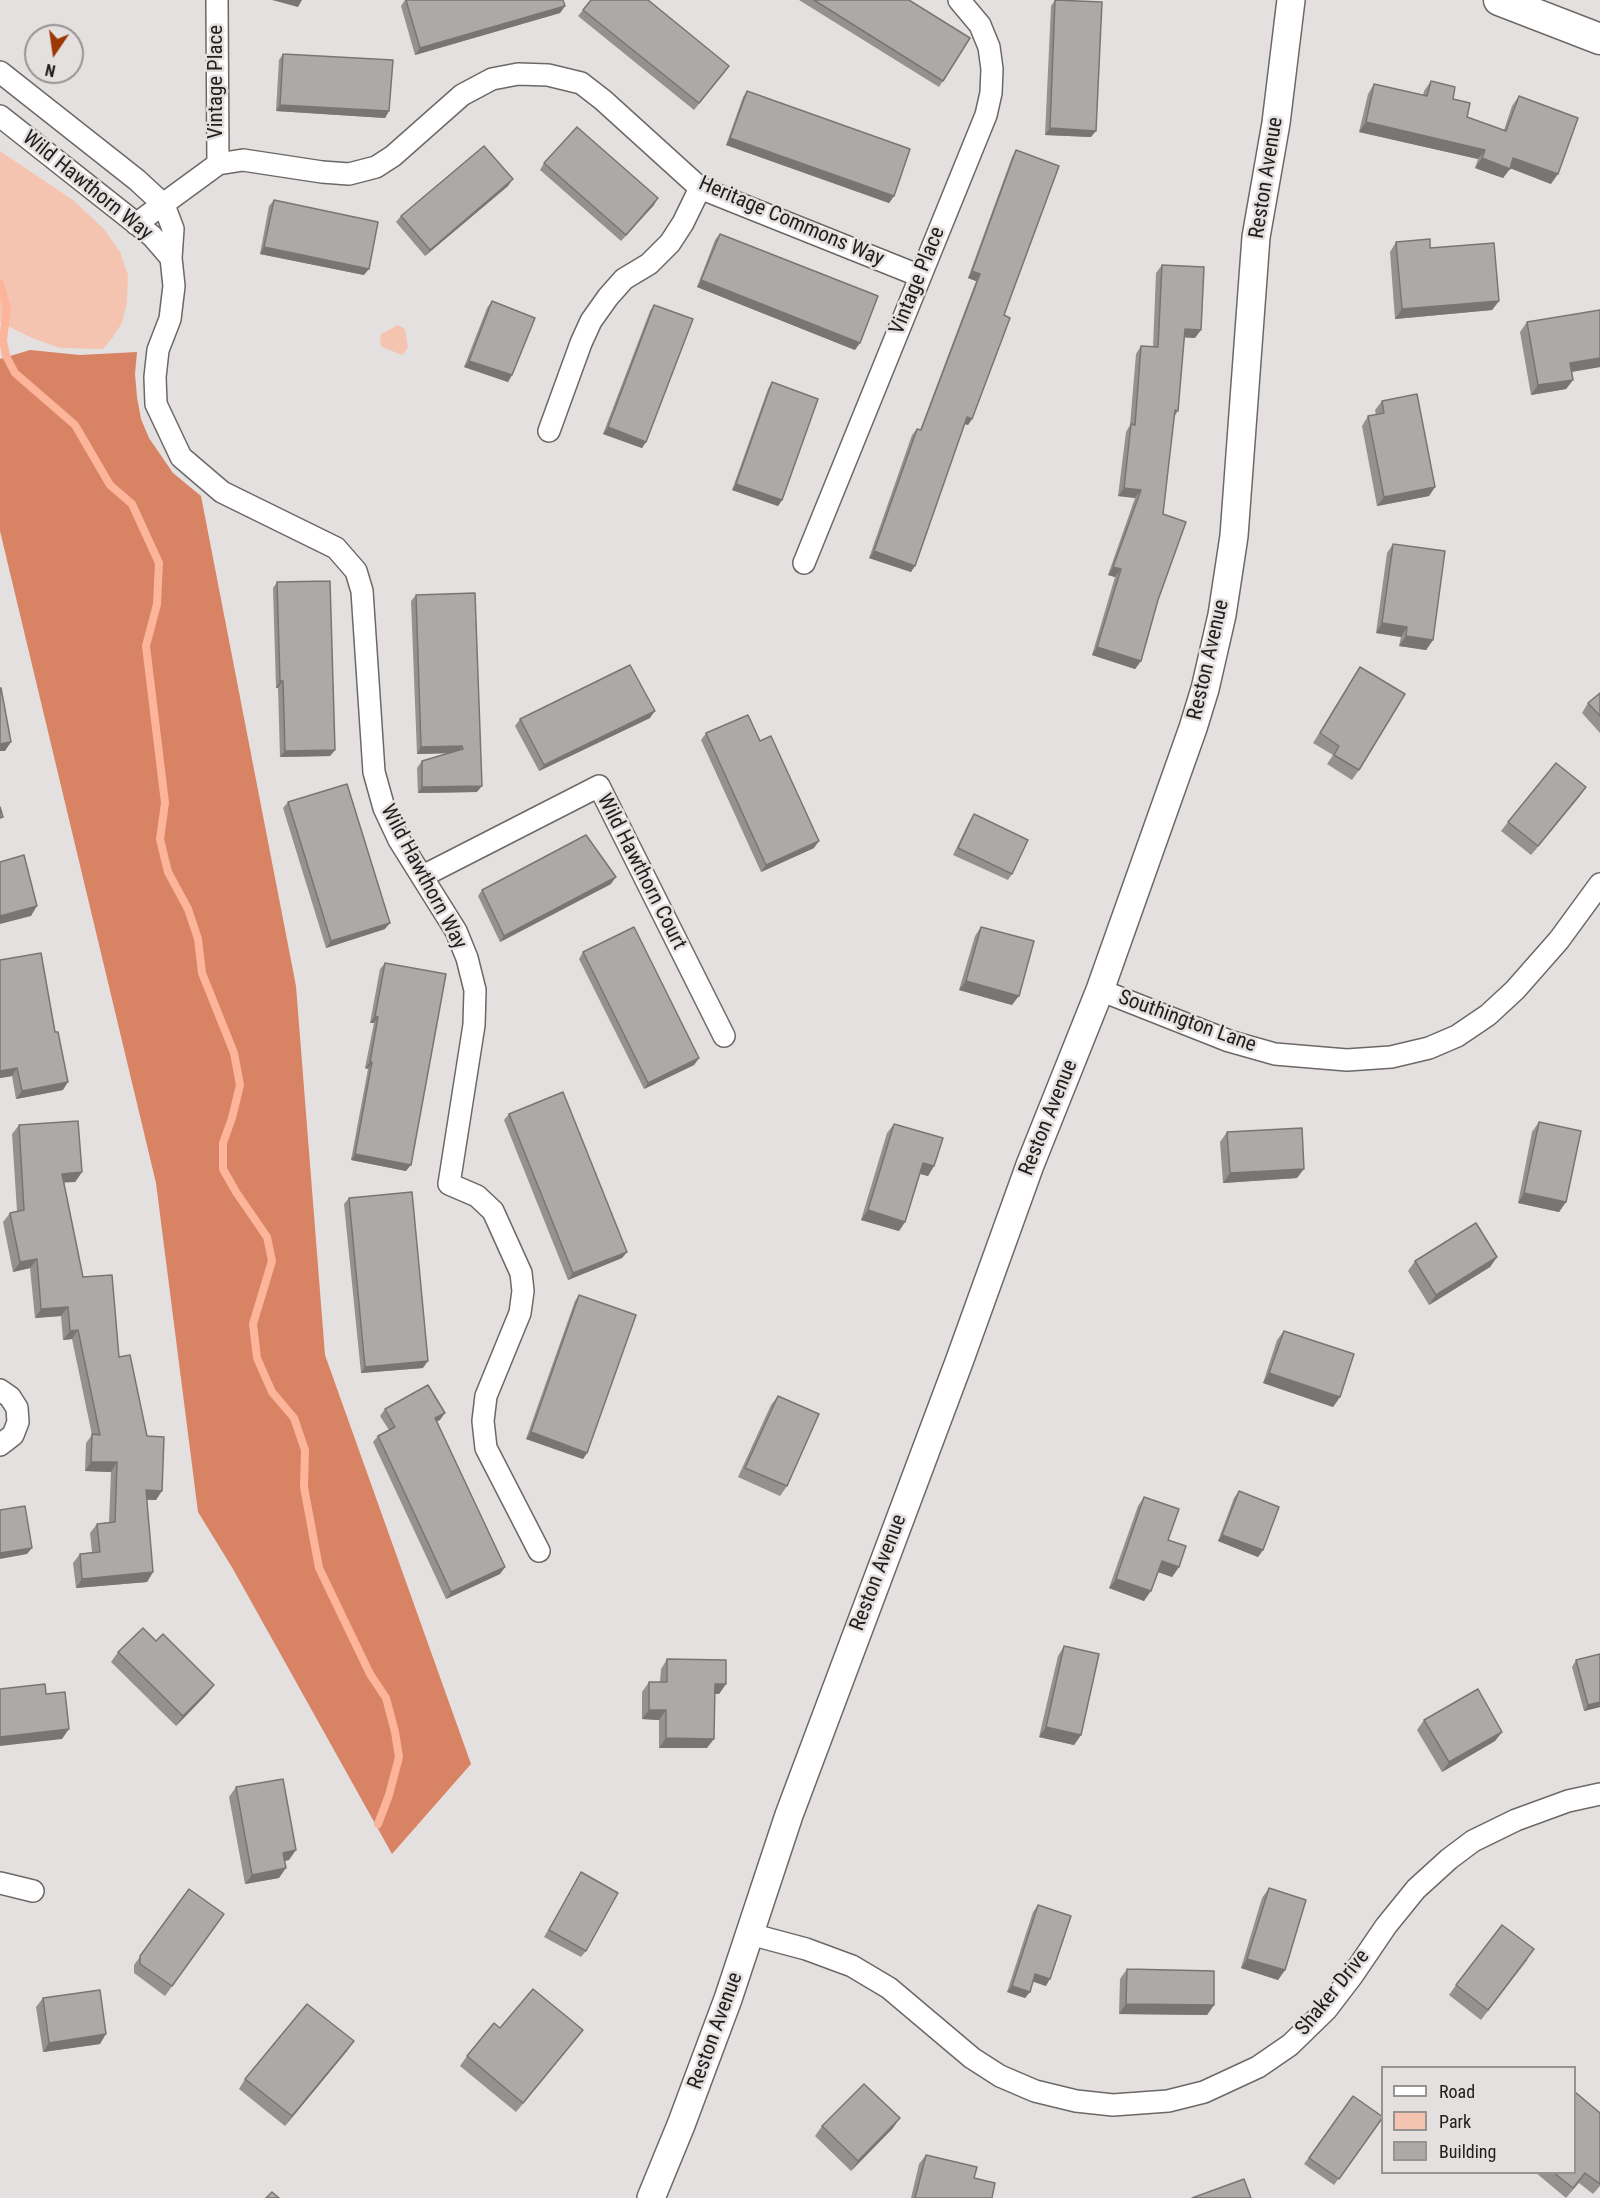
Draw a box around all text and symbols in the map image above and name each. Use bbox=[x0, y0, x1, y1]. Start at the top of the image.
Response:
north arrow bbox=[24, 24, 84, 84]
street label: Vintage Place bbox=[204, 25, 230, 139]
text: N bbox=[43, 60, 57, 80]
street label: Reston Avenue bbox=[1245, 116, 1289, 240]
street label: Wild Hawthorn Way bbox=[17, 126, 157, 246]
street label: Heritage Commons Way bbox=[695, 172, 887, 272]
street label: Vintage Place bbox=[885, 223, 951, 339]
street label: Reston Avenue bbox=[1183, 597, 1235, 723]
street label: Wild Hawthorn Court bbox=[591, 790, 691, 954]
street label: Wild Hawthorn Way bbox=[374, 800, 472, 954]
street label: Southington Lane bbox=[1115, 985, 1259, 1059]
street label: Reston Avenue bbox=[1014, 1056, 1084, 1180]
street label: Reston Avenue bbox=[845, 1511, 913, 1635]
street label: Shaker Drive bbox=[1291, 1945, 1375, 2041]
street label: Reston Avenue bbox=[683, 1969, 749, 2093]
legend bbox=[1381, 2066, 1576, 2174]
text: Road bbox=[1439, 2081, 1475, 2102]
text: Park bbox=[1439, 2111, 1471, 2132]
text: Building bbox=[1439, 2141, 1496, 2162]

